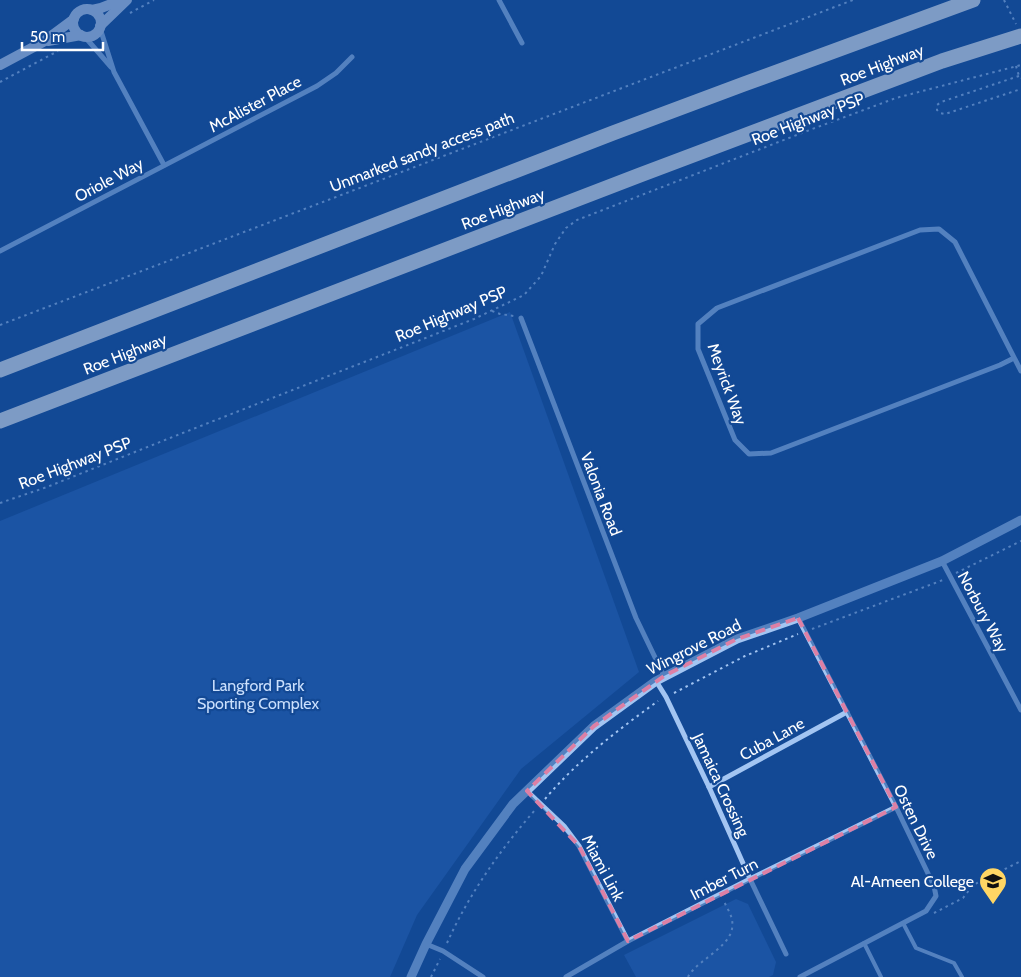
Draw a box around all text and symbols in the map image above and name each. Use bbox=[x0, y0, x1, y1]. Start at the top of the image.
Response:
scale bar bbox=[22, 20, 104, 52]
text: 50 m bbox=[30, 28, 65, 46]
street label: Roe Highway bbox=[838, 40, 926, 90]
street label: McAlister Place bbox=[206, 72, 304, 136]
street label: Roe Highway PSP bbox=[749, 89, 867, 149]
street label: Unmarked sandy access path bbox=[327, 108, 517, 196]
street label: Oriole Way bbox=[71, 154, 147, 206]
street label: Roe Highway bbox=[459, 184, 547, 234]
street label: Roe Highway PSP bbox=[392, 282, 510, 346]
street label: Roe Highway bbox=[81, 329, 169, 379]
street label: Meyrick Way bbox=[703, 341, 751, 427]
street label: Roe Highway PSP bbox=[16, 433, 134, 493]
street label: Valonia Road bbox=[576, 450, 626, 538]
street label: Norbury Way bbox=[954, 568, 1012, 656]
street label: Wingrove Road bbox=[644, 615, 744, 679]
park label: Langford Park Sporting Complex bbox=[197, 676, 319, 713]
street label: Cuba Lane bbox=[736, 713, 808, 765]
street label: Jamaica Crossing bbox=[688, 729, 754, 841]
street label: Osten Drive bbox=[890, 782, 942, 862]
street label: Miami Link bbox=[578, 832, 629, 905]
street label: Imber Turn bbox=[687, 854, 761, 904]
school or university icon: Al-Ameen College bbox=[978, 866, 1008, 905]
place label: Al-Ameen College bbox=[851, 872, 974, 891]

